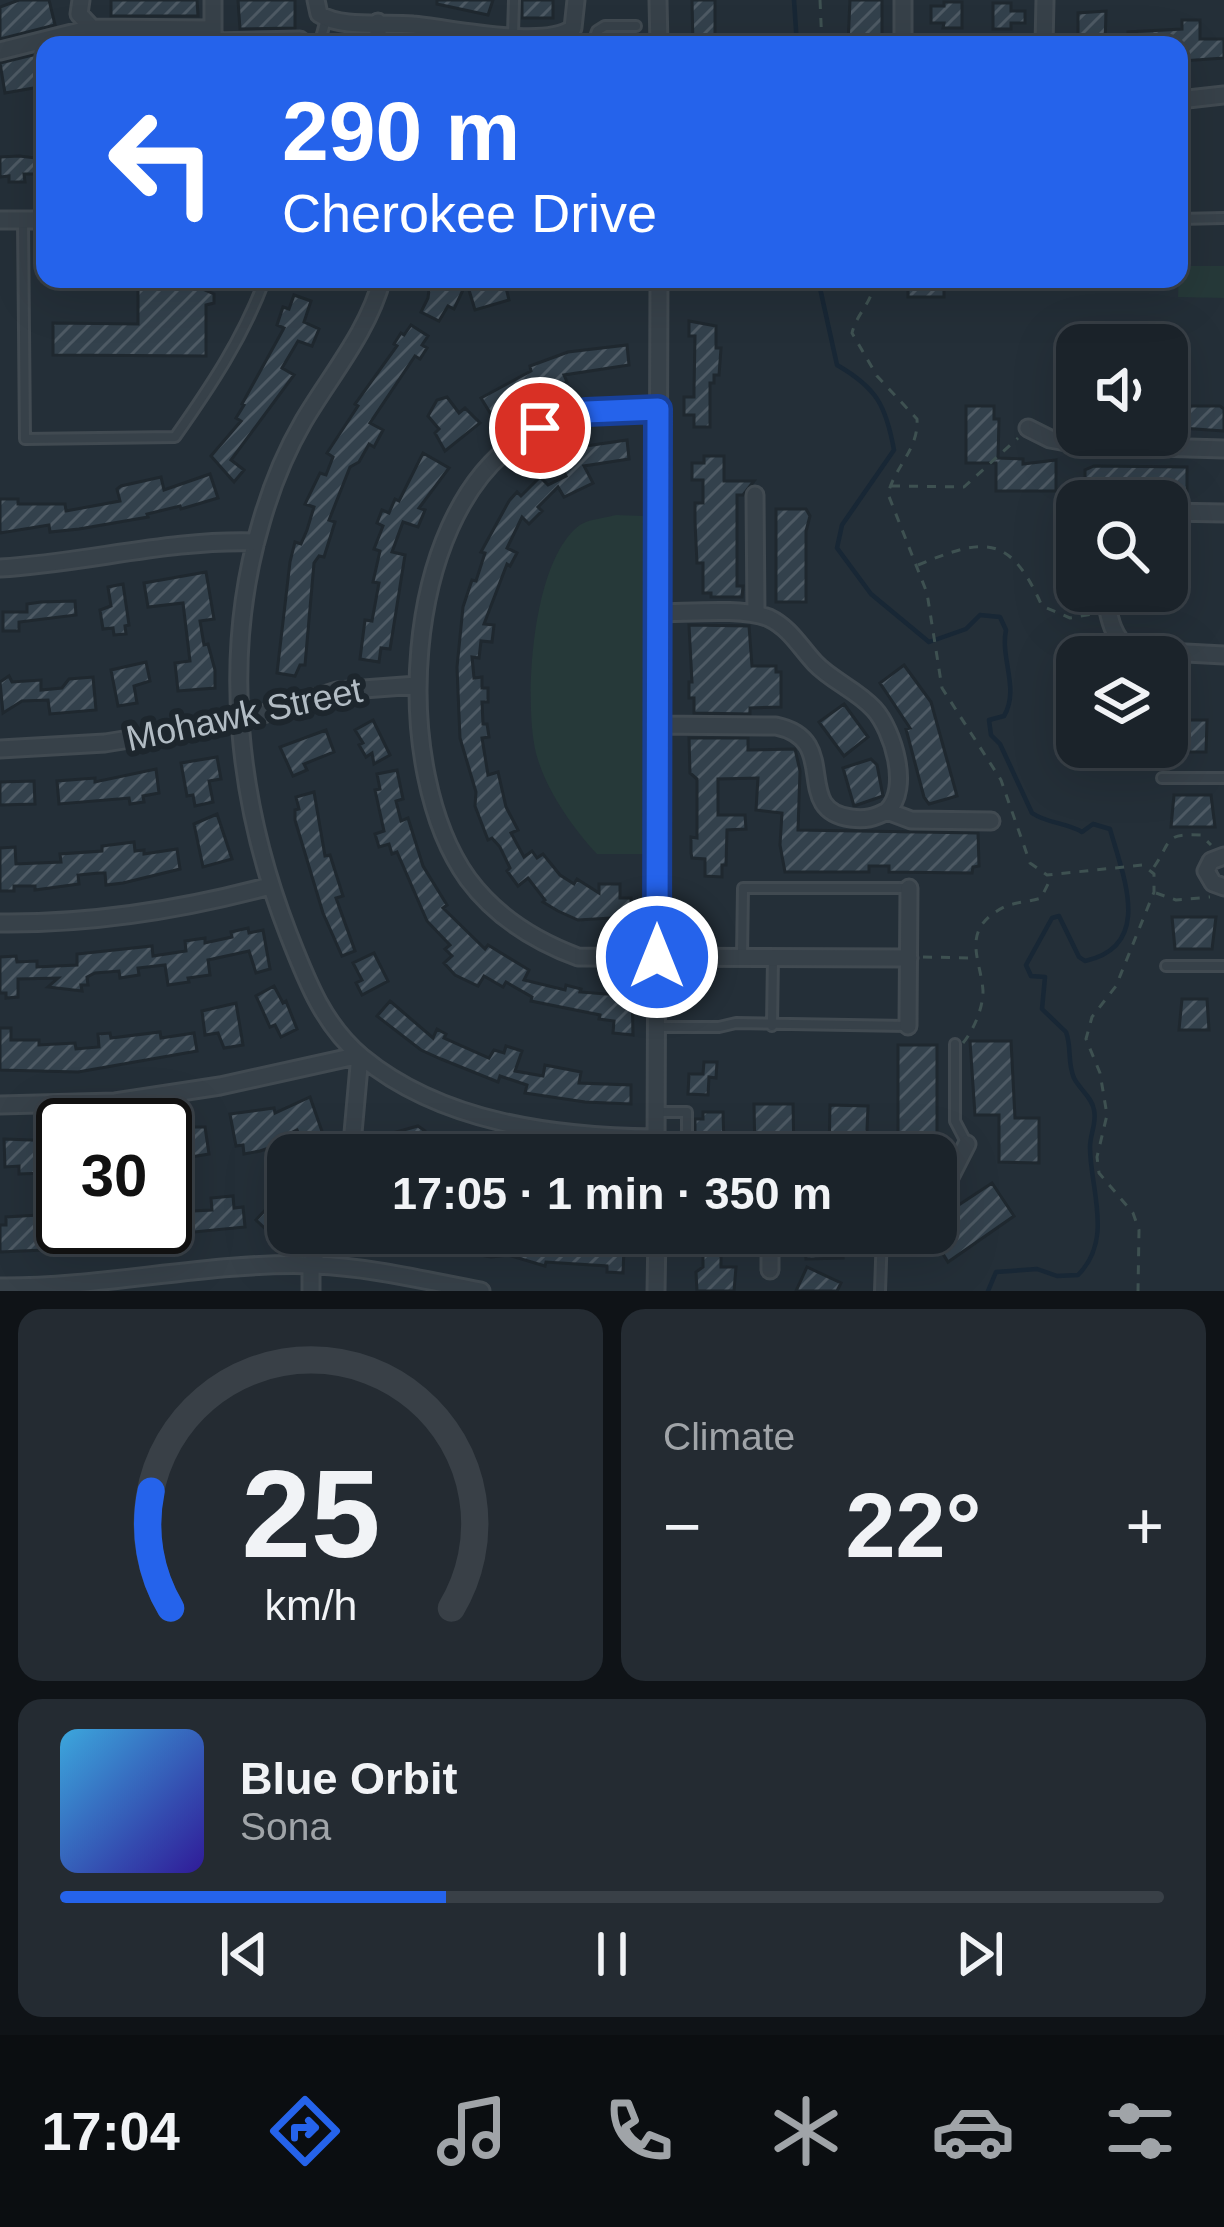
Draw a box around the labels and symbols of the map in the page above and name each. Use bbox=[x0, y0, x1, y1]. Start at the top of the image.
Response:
pin bbox=[489, 377, 591, 479]
street label: Mohawk Street bbox=[122, 669, 366, 759]
position arrow bbox=[594, 894, 720, 1020]
speed limit sign: 30 bbox=[36, 1098, 192, 1254]

